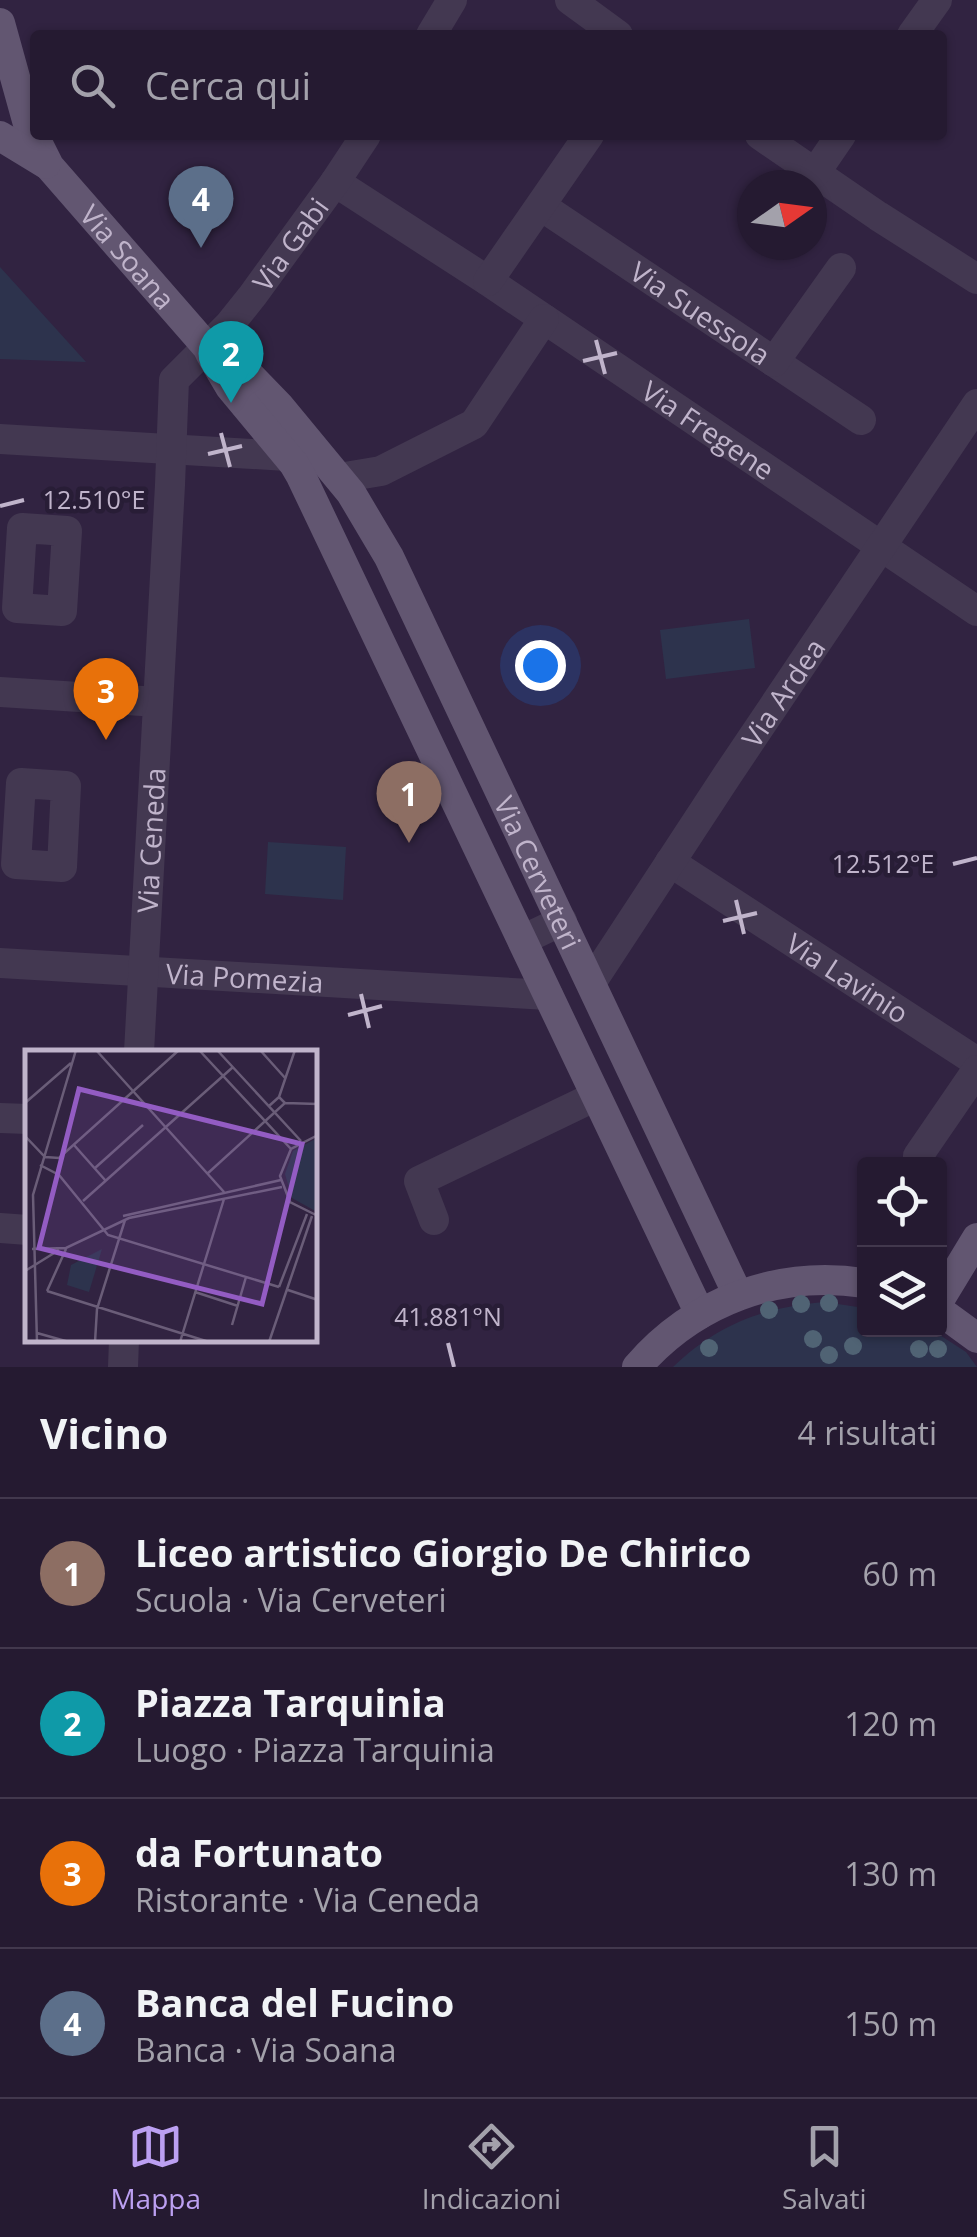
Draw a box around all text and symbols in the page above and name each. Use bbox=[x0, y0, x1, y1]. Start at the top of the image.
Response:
search box bbox=[30, 30, 947, 140]
icon: search bbox=[65, 58, 120, 113]
text: Cerca qui bbox=[145, 59, 311, 111]
pin: 4 bbox=[168, 166, 234, 248]
north arrow bbox=[737, 170, 827, 260]
street label: Via Gabi bbox=[243, 190, 337, 298]
street label: Via Soana bbox=[72, 196, 184, 317]
street label: Via Suessola bbox=[623, 252, 778, 373]
pin: 2 bbox=[198, 320, 264, 403]
street label: Via Fregene bbox=[635, 371, 782, 488]
text: 12.510°E bbox=[43, 482, 145, 516]
street label: Via Ardea bbox=[732, 630, 833, 755]
your location bbox=[515, 640, 566, 691]
pin: 3 bbox=[74, 658, 138, 740]
pin: 1 bbox=[376, 760, 442, 843]
street label: Via Ceneda bbox=[128, 767, 174, 914]
street label: Via Cerveteri bbox=[486, 790, 591, 955]
text: 12.512°E bbox=[832, 846, 934, 880]
street label: Via Lavinio bbox=[779, 924, 916, 1032]
street label: Via Pomezia bbox=[165, 954, 324, 1001]
inset map bbox=[25, 1050, 318, 1342]
map controls bbox=[857, 1157, 947, 1337]
button: locate bbox=[857, 1157, 947, 1247]
button: layers bbox=[857, 1247, 947, 1337]
text: 41.881°N bbox=[394, 1299, 502, 1333]
text: Vicino bbox=[40, 1404, 168, 1461]
text: 4 risultati bbox=[798, 1411, 937, 1454]
text: Liceo artistico Giorgio De Chirico bbox=[135, 1526, 751, 1578]
text: 1 bbox=[63, 1552, 82, 1595]
text: 60 m bbox=[862, 1552, 937, 1595]
text: Scuola · Via Cerveteri bbox=[135, 1578, 447, 1621]
text: Piazza Tarquinia bbox=[135, 1676, 446, 1728]
text: 2 bbox=[63, 1702, 82, 1745]
text: 120 m bbox=[844, 1702, 937, 1745]
text: Luogo · Piazza Tarquinia bbox=[135, 1728, 495, 1771]
text: da Fortunato bbox=[135, 1826, 383, 1878]
text: 3 bbox=[63, 1852, 82, 1895]
text: 130 m bbox=[844, 1852, 937, 1895]
text: Ristorante · Via Ceneda bbox=[135, 1878, 480, 1921]
text: Banca del Fucino bbox=[135, 1976, 454, 2028]
text: 4 bbox=[63, 2002, 82, 2045]
text: 150 m bbox=[844, 2002, 937, 2045]
text: Banca · Via Soana bbox=[135, 2028, 396, 2071]
tab: Mappa bbox=[110, 2119, 201, 2217]
tab: Indicazioni bbox=[422, 2119, 561, 2217]
tab: Salvati bbox=[782, 2119, 867, 2217]

